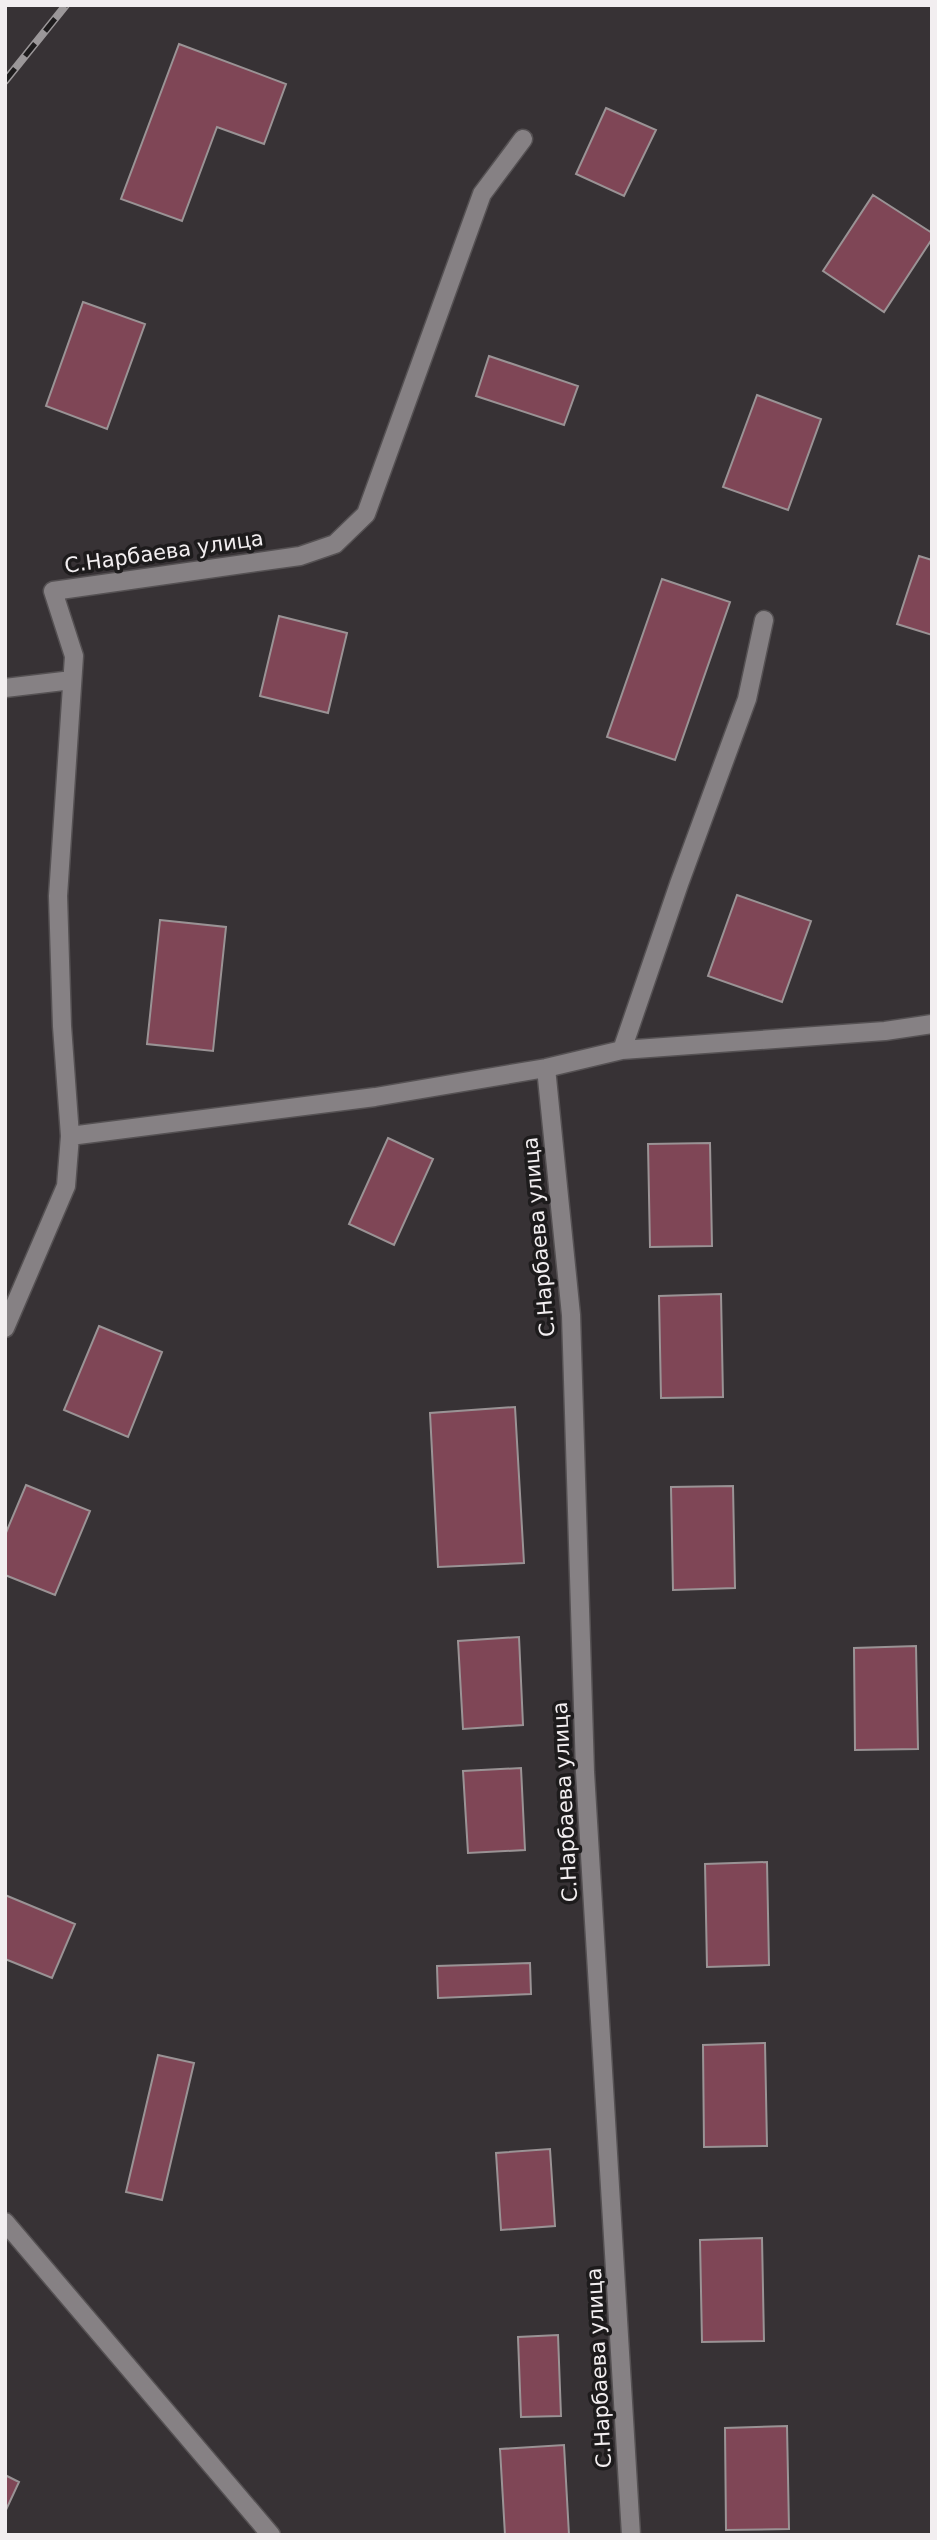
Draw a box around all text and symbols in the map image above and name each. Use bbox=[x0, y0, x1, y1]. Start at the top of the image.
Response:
street label: С.Нарбаева улица bbox=[63, 526, 265, 578]
street label: С.Нарбаева улица bbox=[518, 1136, 560, 1338]
street label: С.Нарбаева улица bbox=[548, 1701, 582, 1903]
street label: С.Нарбаева улица bbox=[582, 2267, 616, 2469]

